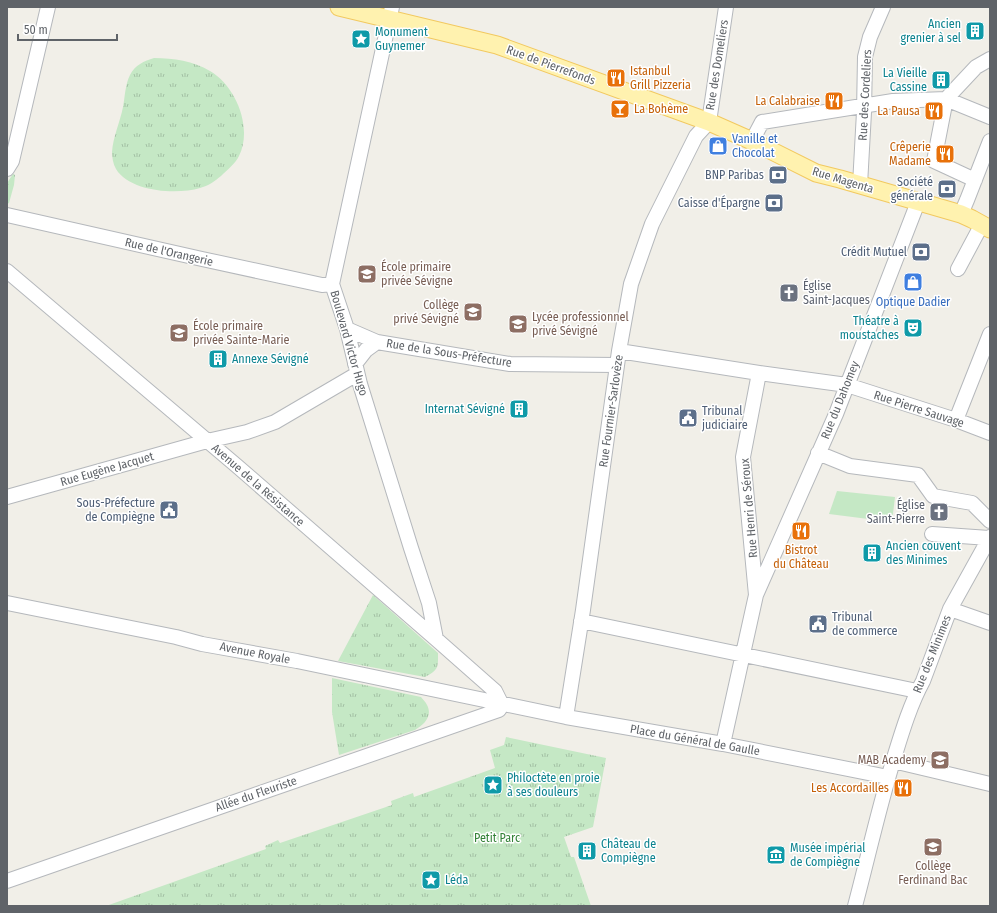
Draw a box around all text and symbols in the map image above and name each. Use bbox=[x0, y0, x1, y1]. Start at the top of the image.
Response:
scale bar bbox=[18, 16, 117, 42]
place label: Ancien grenier à sel bbox=[900, 17, 961, 45]
street label: Rue des Domeliers bbox=[703, 19, 731, 111]
building icon: Ancien grenier à sel bbox=[964, 20, 986, 42]
text: 50 m bbox=[24, 23, 48, 37]
place label: Monument Guynemer bbox=[375, 25, 428, 53]
place icon: Monument Guynemer bbox=[350, 28, 372, 50]
street label: Rue de Pierrefonds bbox=[505, 42, 597, 88]
street label: Rue des Cordeliers bbox=[856, 49, 874, 141]
place label: Istanbul Grill Pizzeria bbox=[630, 64, 691, 92]
place label: La Vieille Cassine bbox=[883, 66, 927, 94]
restaurant icon: Istanbul Grill Pizzeria bbox=[605, 67, 627, 89]
building icon: La Vieille Cassine bbox=[930, 69, 952, 91]
restaurant icon: La Calabraise bbox=[823, 90, 845, 112]
place label: La Calabraise bbox=[755, 94, 820, 108]
bar icon: La Bohème bbox=[609, 98, 631, 120]
restaurant icon: La Pausa bbox=[923, 100, 945, 122]
place label: La Bohème bbox=[634, 102, 688, 116]
place label: La Pausa bbox=[877, 104, 920, 118]
place label: Vanille et Chocolat bbox=[732, 132, 778, 160]
shop icon: Vanille et Chocolat bbox=[707, 135, 729, 157]
place label: Crêperie Madame bbox=[889, 140, 931, 168]
restaurant icon: Crêperie Madame bbox=[934, 143, 956, 165]
bank icon: BNP Paribas bbox=[767, 164, 789, 186]
street label: Rue Magenta bbox=[811, 164, 875, 196]
place label: BNP Paribas bbox=[705, 168, 764, 182]
place label: Société générale bbox=[891, 175, 933, 203]
bank icon: Société générale bbox=[936, 178, 958, 200]
bank icon: Caisse d'Épargne bbox=[763, 192, 785, 214]
place label: Caisse d'Épargne bbox=[678, 195, 760, 210]
street label: Rue de l'Orangerie bbox=[123, 235, 215, 269]
bank icon: Crédit Mutuel bbox=[910, 241, 932, 263]
place label: Crédit Mutuel bbox=[841, 245, 907, 259]
place label: École primaire privée Sévigne bbox=[381, 259, 453, 288]
school or university icon: École primaire privée Sévigne bbox=[356, 263, 378, 285]
shop icon: Optique Dadier bbox=[902, 271, 924, 293]
place label: Église Saint-Jacques bbox=[803, 278, 870, 307]
church icon: Église Saint-Jacques bbox=[778, 282, 800, 304]
street label: Boulevard Victor Hugo bbox=[327, 289, 371, 397]
place label: Optique Dadier bbox=[876, 295, 951, 309]
place label: Collège privé Sévigné bbox=[393, 298, 459, 326]
school or university icon: Collège privé Sévigné bbox=[462, 301, 484, 323]
place label: Lycée professionnel privé Sévigné bbox=[532, 310, 629, 338]
school or university icon: Lycée professionnel privé Sévigné bbox=[507, 313, 529, 335]
place label: Théatre à moustaches bbox=[840, 314, 899, 342]
theatre icon: Théatre à moustaches bbox=[902, 317, 924, 339]
place label: École primaire privée Sainte-Marie bbox=[193, 318, 289, 347]
school or university icon: École primaire privée Sainte-Marie bbox=[168, 322, 190, 344]
street label: Rue de la Sous-Préfecture bbox=[385, 336, 513, 370]
building icon: Annexe Sévigné bbox=[207, 348, 229, 370]
place label: Annexe Sévigné bbox=[232, 352, 309, 366]
street label: Rue Fournier-Sarlovèze bbox=[596, 354, 626, 468]
street label: Rue du Dahomey bbox=[818, 358, 862, 441]
street label: Rue Pierre Sauvage bbox=[872, 388, 966, 430]
building icon: Internat Sévigné bbox=[508, 398, 530, 420]
place label: Internat Sévigné bbox=[425, 402, 505, 416]
place label: Tribunal judiciaire bbox=[701, 404, 748, 432]
public building icon: Tribunal judiciaire bbox=[677, 407, 699, 429]
street label: Avenue de la Résistance bbox=[209, 441, 307, 529]
street label: Rue Eugène Jacquet bbox=[59, 449, 155, 489]
street label: Rue Henri de Séroux bbox=[738, 457, 760, 558]
place label: Sous-Préfecture de Compiègne bbox=[77, 496, 155, 524]
place label: Église Saint-Pierre bbox=[867, 497, 925, 526]
public building icon: Sous-Préfecture de Compiègne bbox=[158, 499, 180, 521]
church icon: Église Saint-Pierre bbox=[928, 501, 950, 523]
restaurant icon: Bistrot du Château bbox=[790, 520, 812, 542]
place label: Ancien couvent des Minimes bbox=[886, 539, 961, 567]
building icon: Ancien couvent des Minimes bbox=[861, 542, 883, 564]
place label: Bistrot du Château bbox=[773, 543, 829, 571]
place label: Tribunal de commerce bbox=[832, 610, 898, 638]
public building icon: Tribunal de commerce bbox=[807, 613, 829, 635]
street label: Rue des Minimes bbox=[910, 613, 954, 695]
street label: Avenue Royale bbox=[219, 639, 291, 667]
street label: Place du Général de Gaulle bbox=[629, 722, 761, 758]
school or university icon: MAB Academy bbox=[929, 749, 951, 771]
place label: MAB Academy bbox=[858, 753, 927, 767]
place label: Philoctète en proie à ses douleurs bbox=[507, 771, 600, 799]
street label: Allée du Fleuriste bbox=[213, 773, 299, 814]
place icon: Philoctète en proie à ses douleurs bbox=[482, 774, 504, 796]
restaurant icon: Les Accordailles bbox=[892, 777, 914, 799]
place label: Les Accordailles bbox=[811, 781, 889, 795]
park label: Petit Parc bbox=[474, 831, 520, 845]
school or university icon: Collège Ferdinand Bac bbox=[922, 836, 944, 858]
place label: Château de Compiègne bbox=[601, 837, 656, 865]
building icon: Château de Compiègne bbox=[576, 840, 598, 862]
place label: Musée impérial de Compiègne bbox=[790, 841, 865, 869]
museum icon: Musée impérial de Compiègne bbox=[765, 844, 787, 866]
place label: Collège Ferdinand Bac bbox=[898, 859, 968, 887]
place icon: Léda bbox=[420, 869, 442, 891]
place label: Léda bbox=[445, 873, 468, 887]

